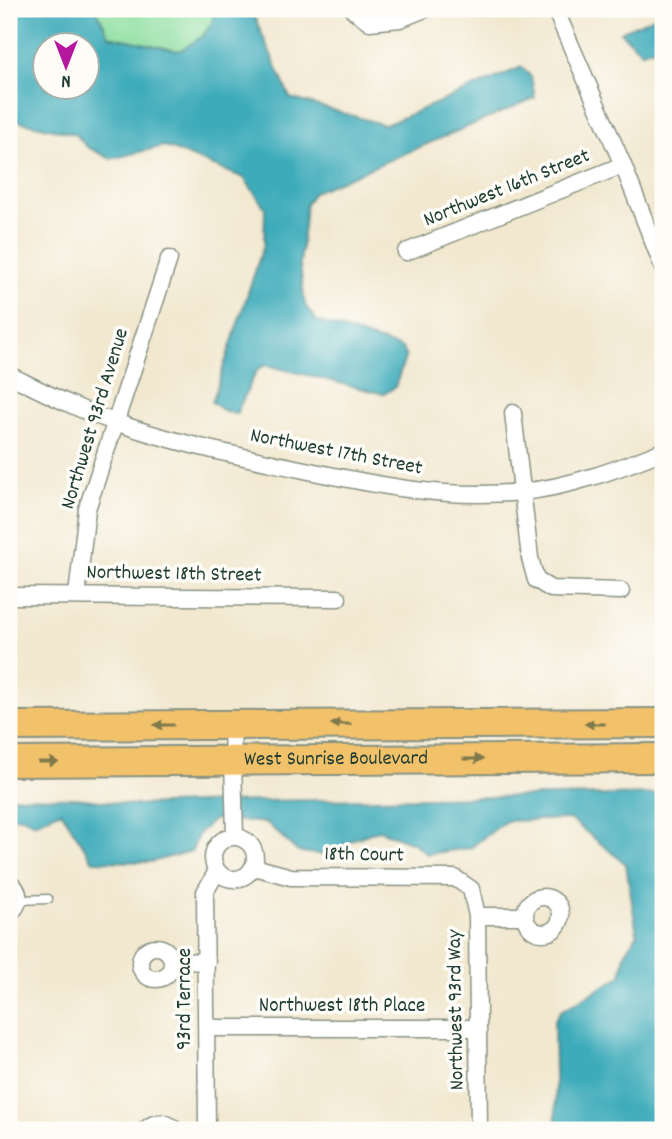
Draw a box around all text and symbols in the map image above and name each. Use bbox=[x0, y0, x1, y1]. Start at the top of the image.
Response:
north arrow bbox=[32, 32, 102, 102]
text: N bbox=[61, 66, 71, 93]
street label: Northwest 16th Street bbox=[419, 142, 595, 236]
street label: Northwest 93rd Avenue bbox=[54, 325, 138, 513]
street label: Northwest 17th Street bbox=[247, 422, 425, 484]
street label: Northwest 18th Street bbox=[86, 558, 262, 592]
one-way arrow bbox=[330, 718, 352, 730]
one-way arrow bbox=[584, 718, 606, 729]
one-way arrow bbox=[153, 719, 175, 731]
street label: West Sunrise Boulevard bbox=[244, 744, 428, 776]
one-way arrow bbox=[462, 753, 484, 765]
one-way arrow bbox=[37, 756, 59, 768]
street label: 18th Court bbox=[324, 840, 404, 872]
street label: Northwest 93rd Way bbox=[441, 929, 473, 1091]
street label: 93rd Terrace bbox=[171, 948, 201, 1050]
street label: Northwest 18th Place bbox=[259, 992, 425, 1022]

